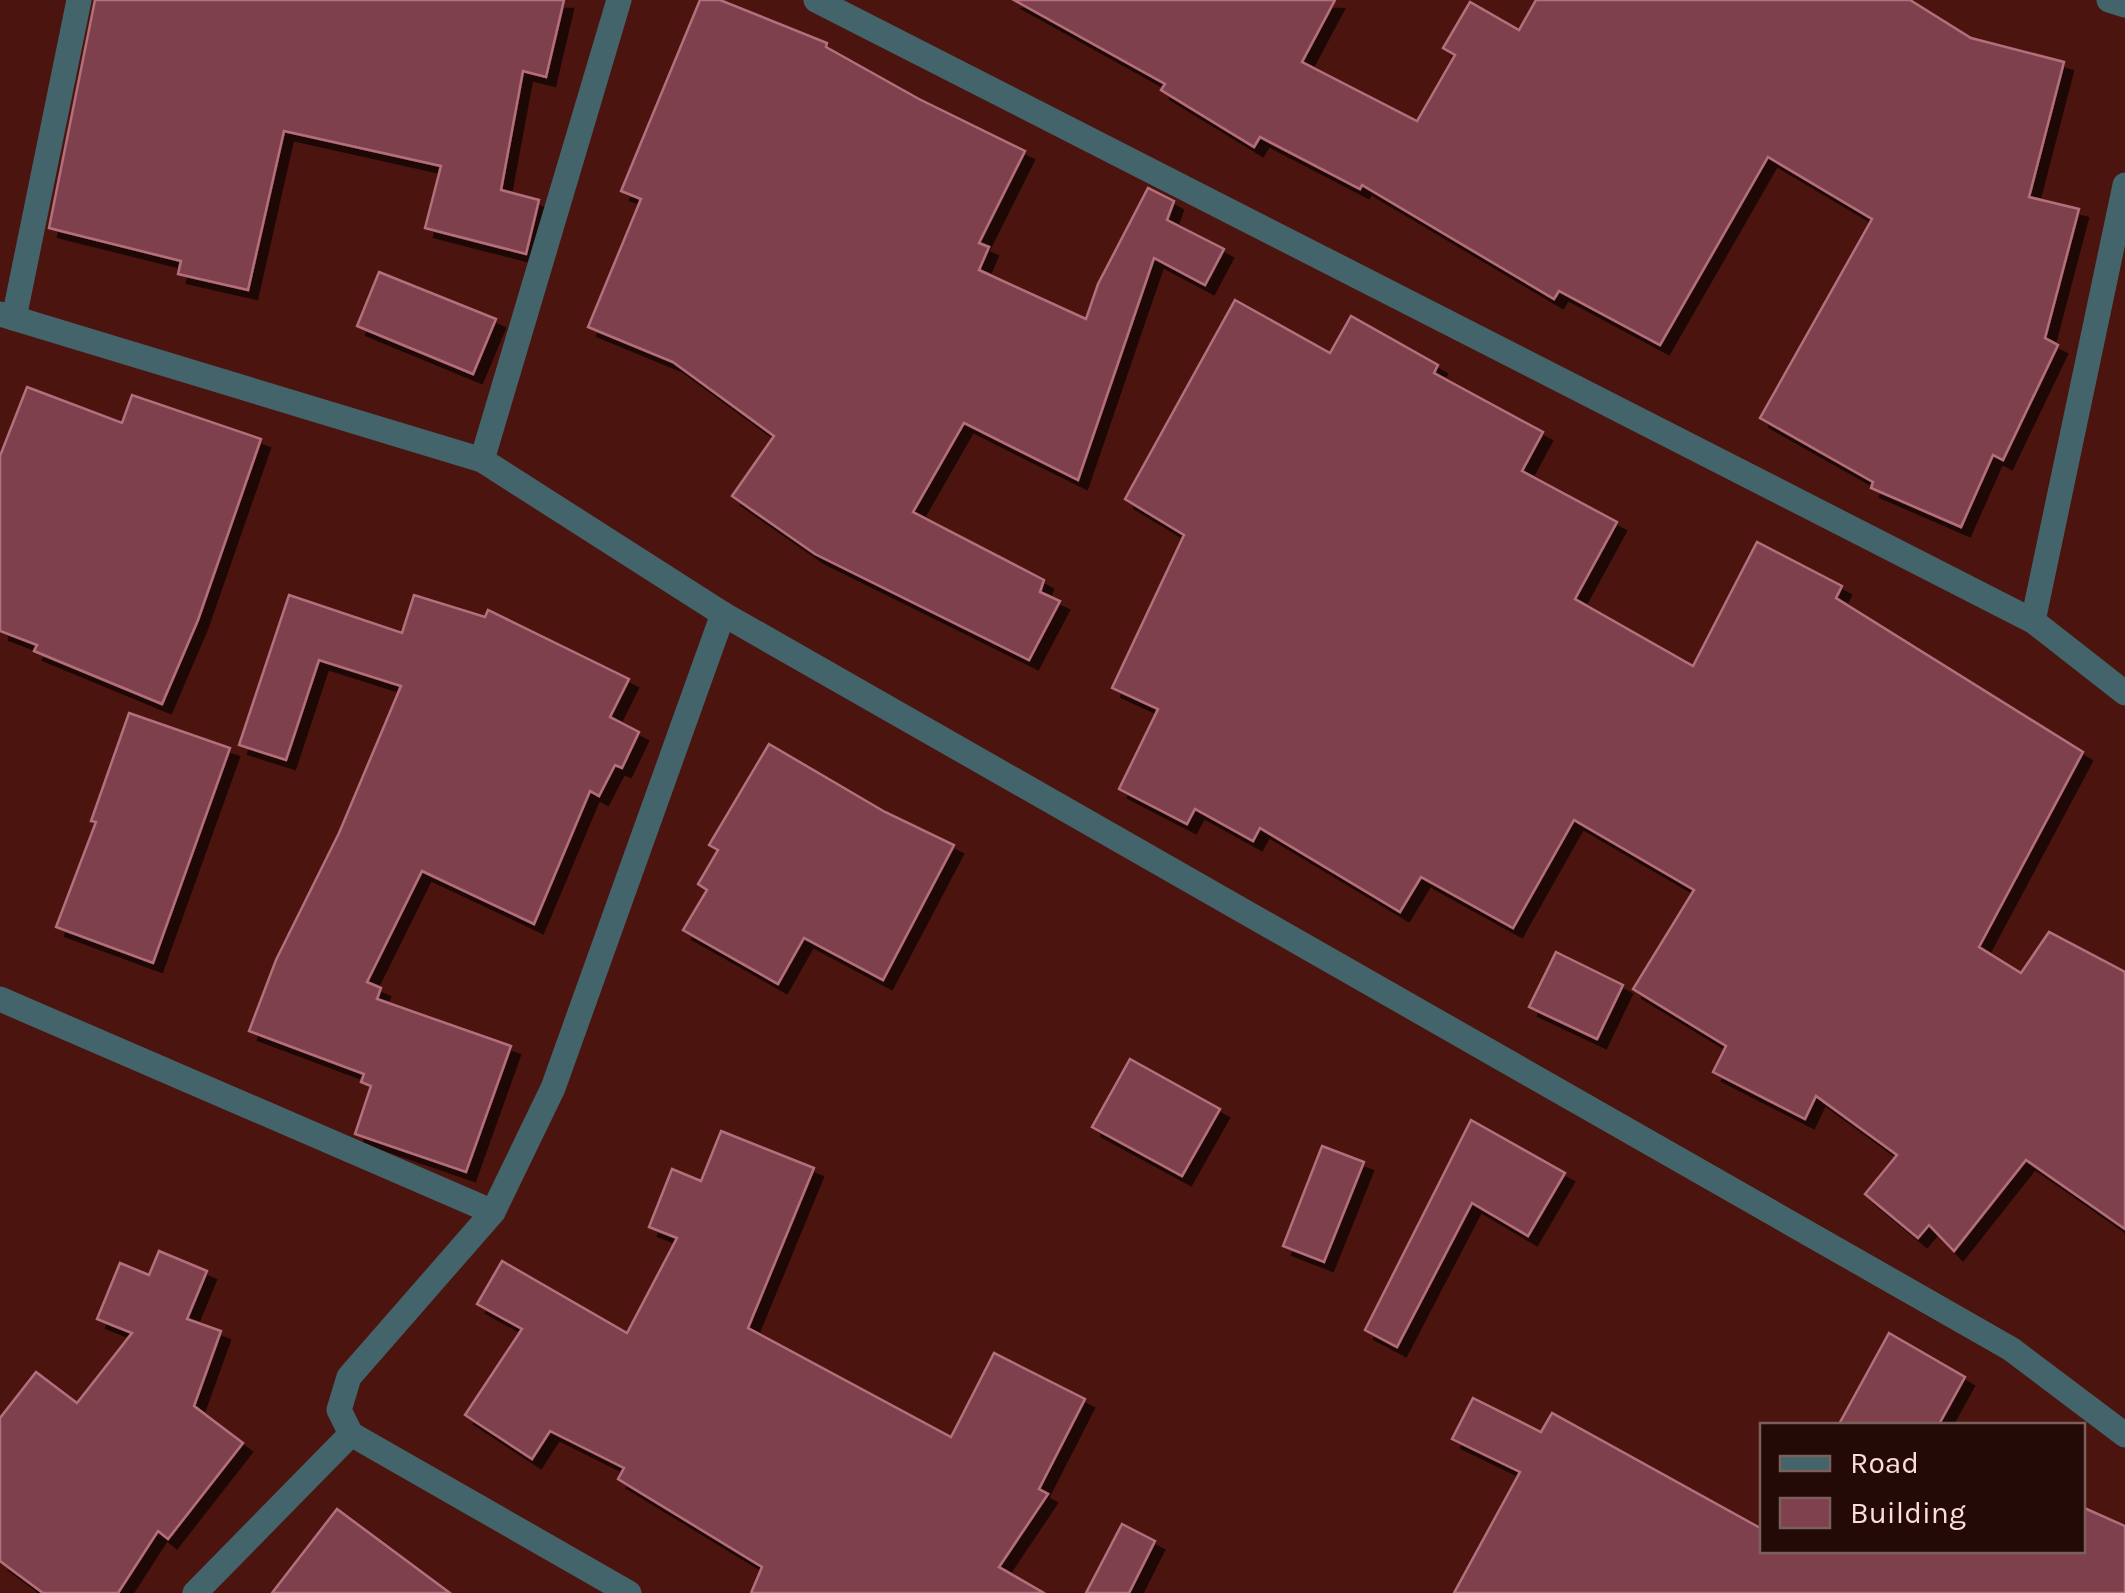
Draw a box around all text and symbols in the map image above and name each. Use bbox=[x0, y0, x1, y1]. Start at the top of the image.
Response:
legend bbox=[1760, 1423, 2085, 1553]
text: Road bbox=[1850, 1445, 1919, 1481]
text: Building bbox=[1850, 1495, 1966, 1531]

